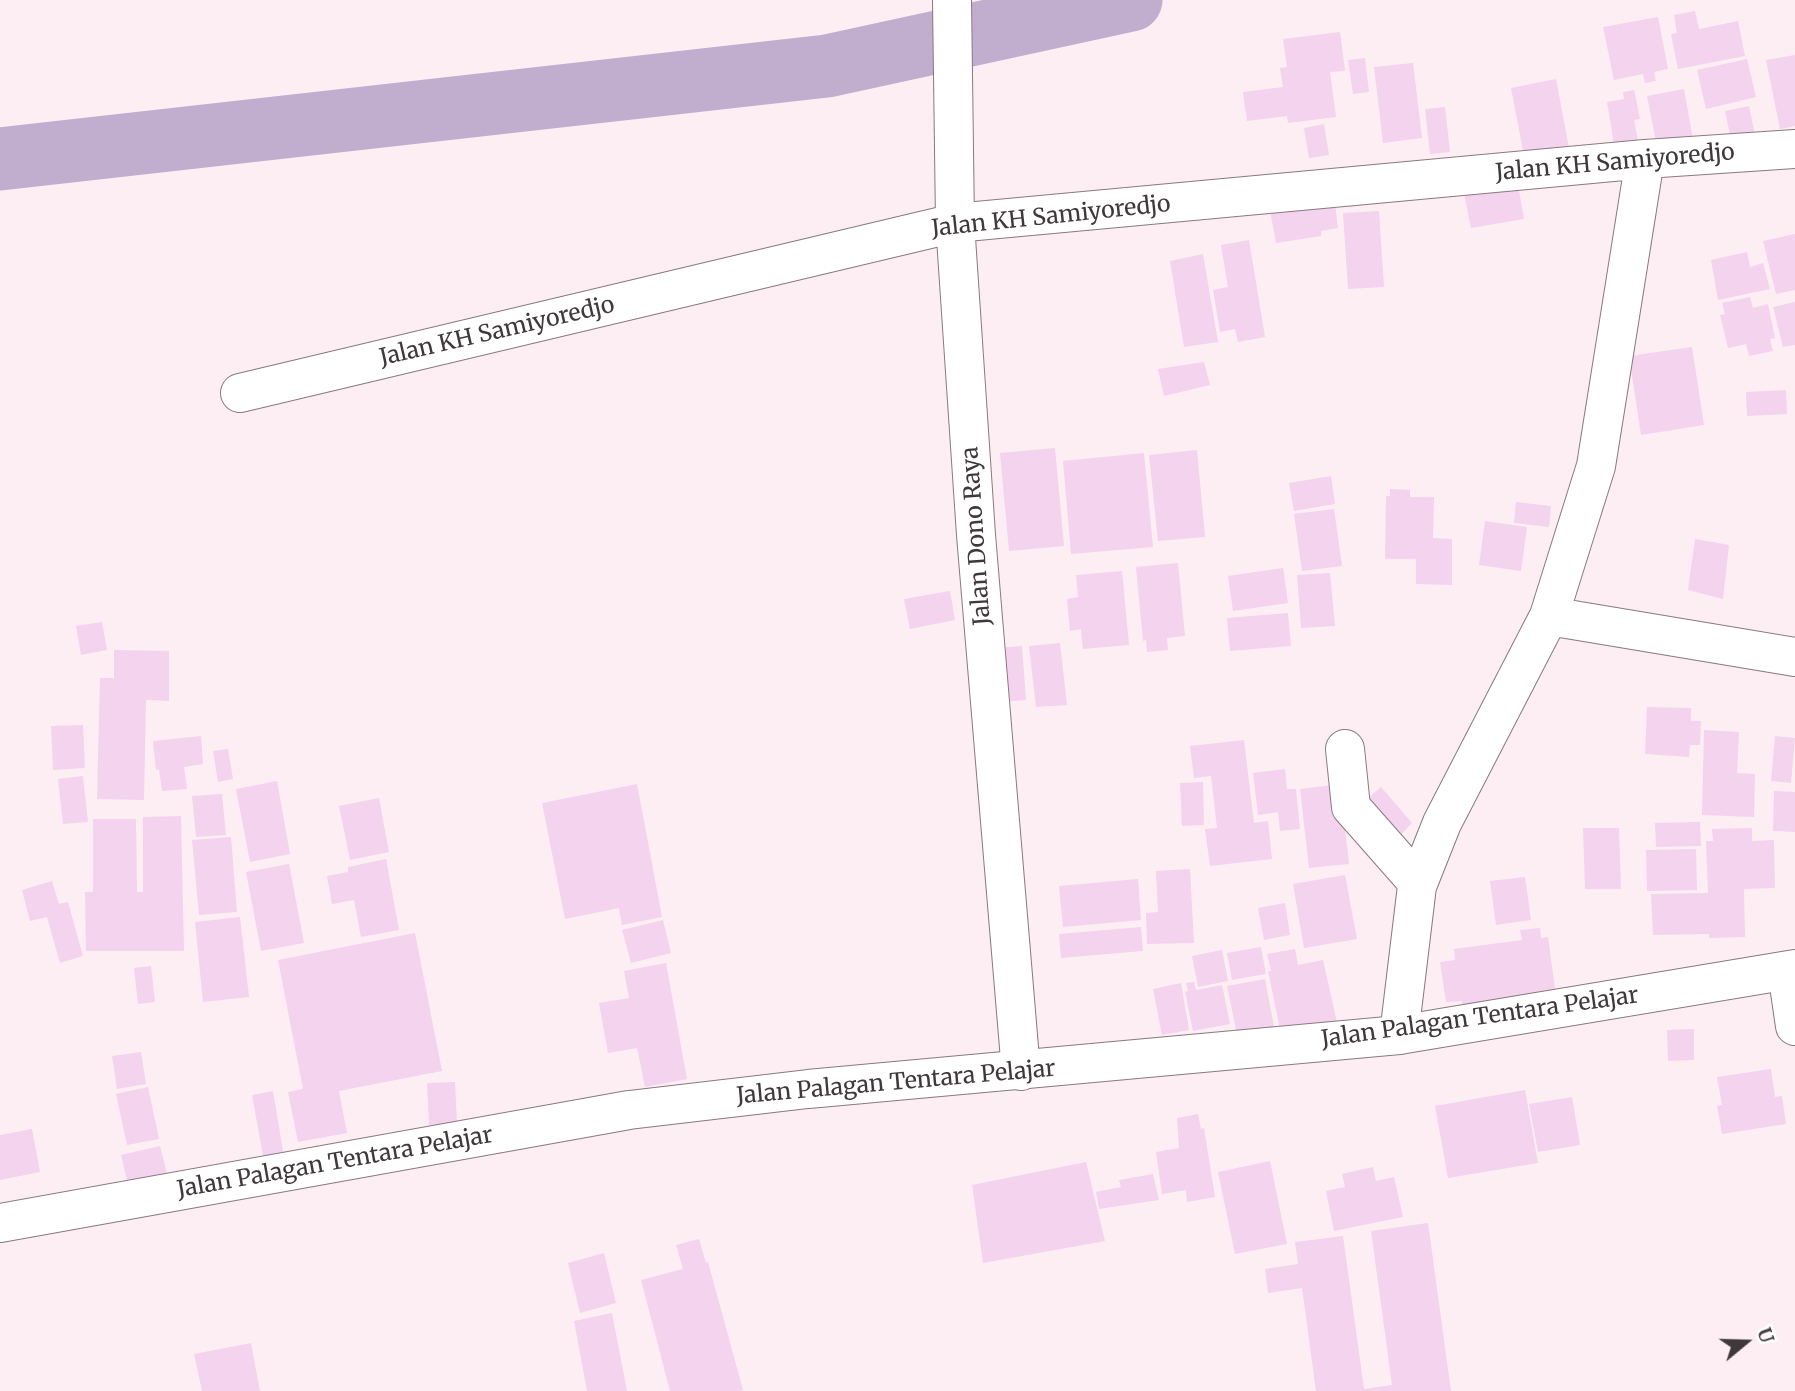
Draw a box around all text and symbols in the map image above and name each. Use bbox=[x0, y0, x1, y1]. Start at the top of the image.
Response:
street label: Jalan KH Samiyoredjo bbox=[1494, 139, 1736, 187]
street label: Jalan KH Samiyoredjo bbox=[930, 191, 1172, 243]
street label: Jalan KH Samiyoredjo bbox=[377, 292, 617, 372]
street label: Jalan Dono Raya bbox=[957, 446, 997, 626]
street label: Jalan Palagan Tentara Pelajar bbox=[1319, 982, 1641, 1054]
street label: Jalan Palagan Tentara Pelajar bbox=[735, 1055, 1057, 1111]
street label: Jalan Palagan Tentara Pelajar bbox=[175, 1122, 495, 1204]
north arrow bbox=[1711, 1307, 1781, 1377]
text: U bbox=[1752, 1325, 1780, 1346]

